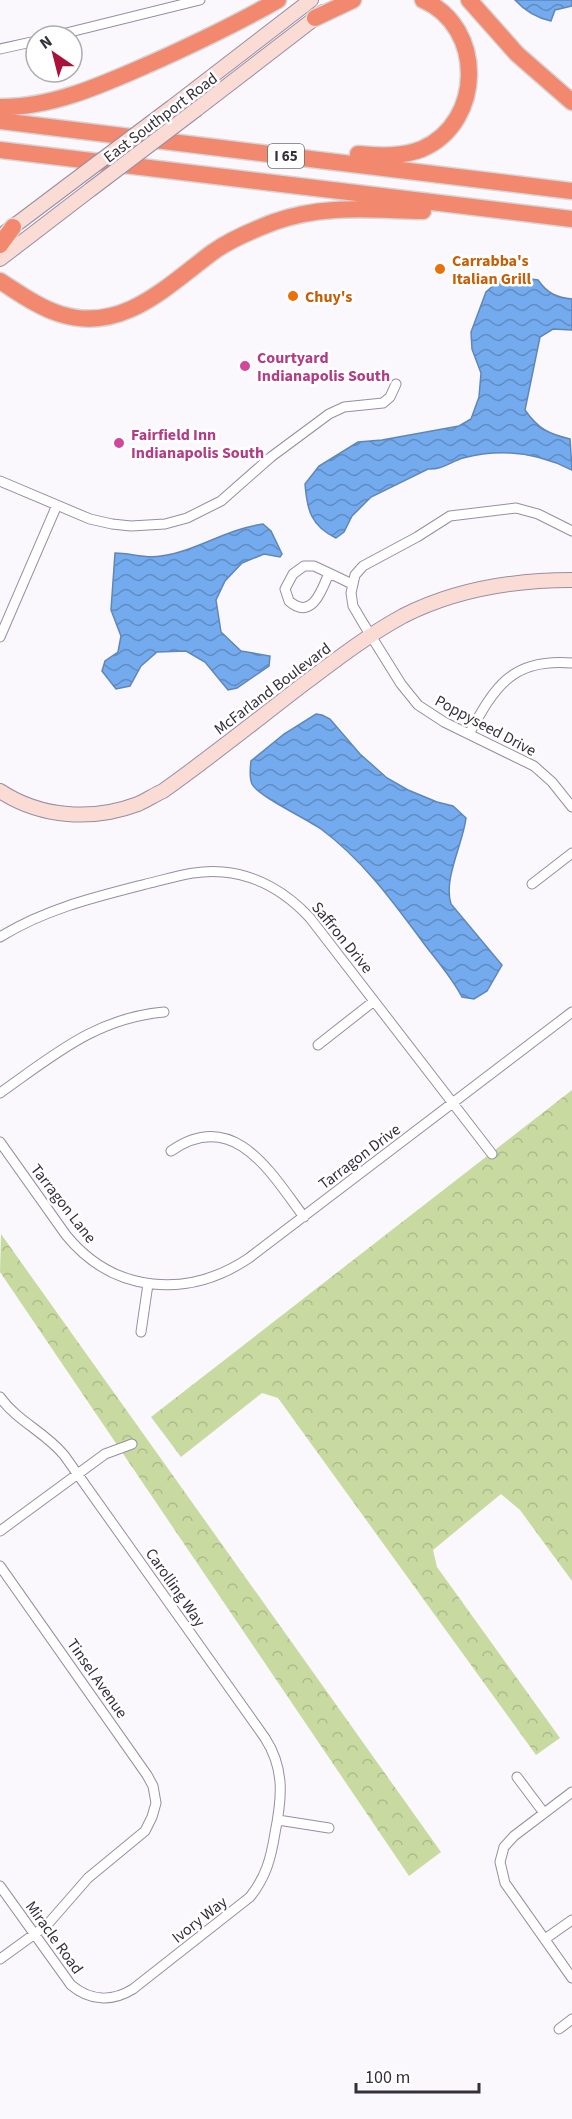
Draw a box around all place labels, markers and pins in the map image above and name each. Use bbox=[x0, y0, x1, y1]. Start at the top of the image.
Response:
place label: Carrabba's Italian Grill bbox=[452, 250, 531, 290]
marker: Carrabba's Italian Grill bbox=[433, 262, 447, 276]
place label: Chuy's bbox=[305, 286, 352, 308]
marker: Chuy's bbox=[286, 289, 300, 303]
place label: Courtyard Indianapolis South bbox=[257, 347, 390, 387]
marker: Courtyard Indianapolis South bbox=[238, 359, 252, 373]
place label: Fairfield Inn Indianapolis South bbox=[131, 424, 264, 464]
marker: Fairfield Inn Indianapolis South bbox=[112, 436, 126, 450]

